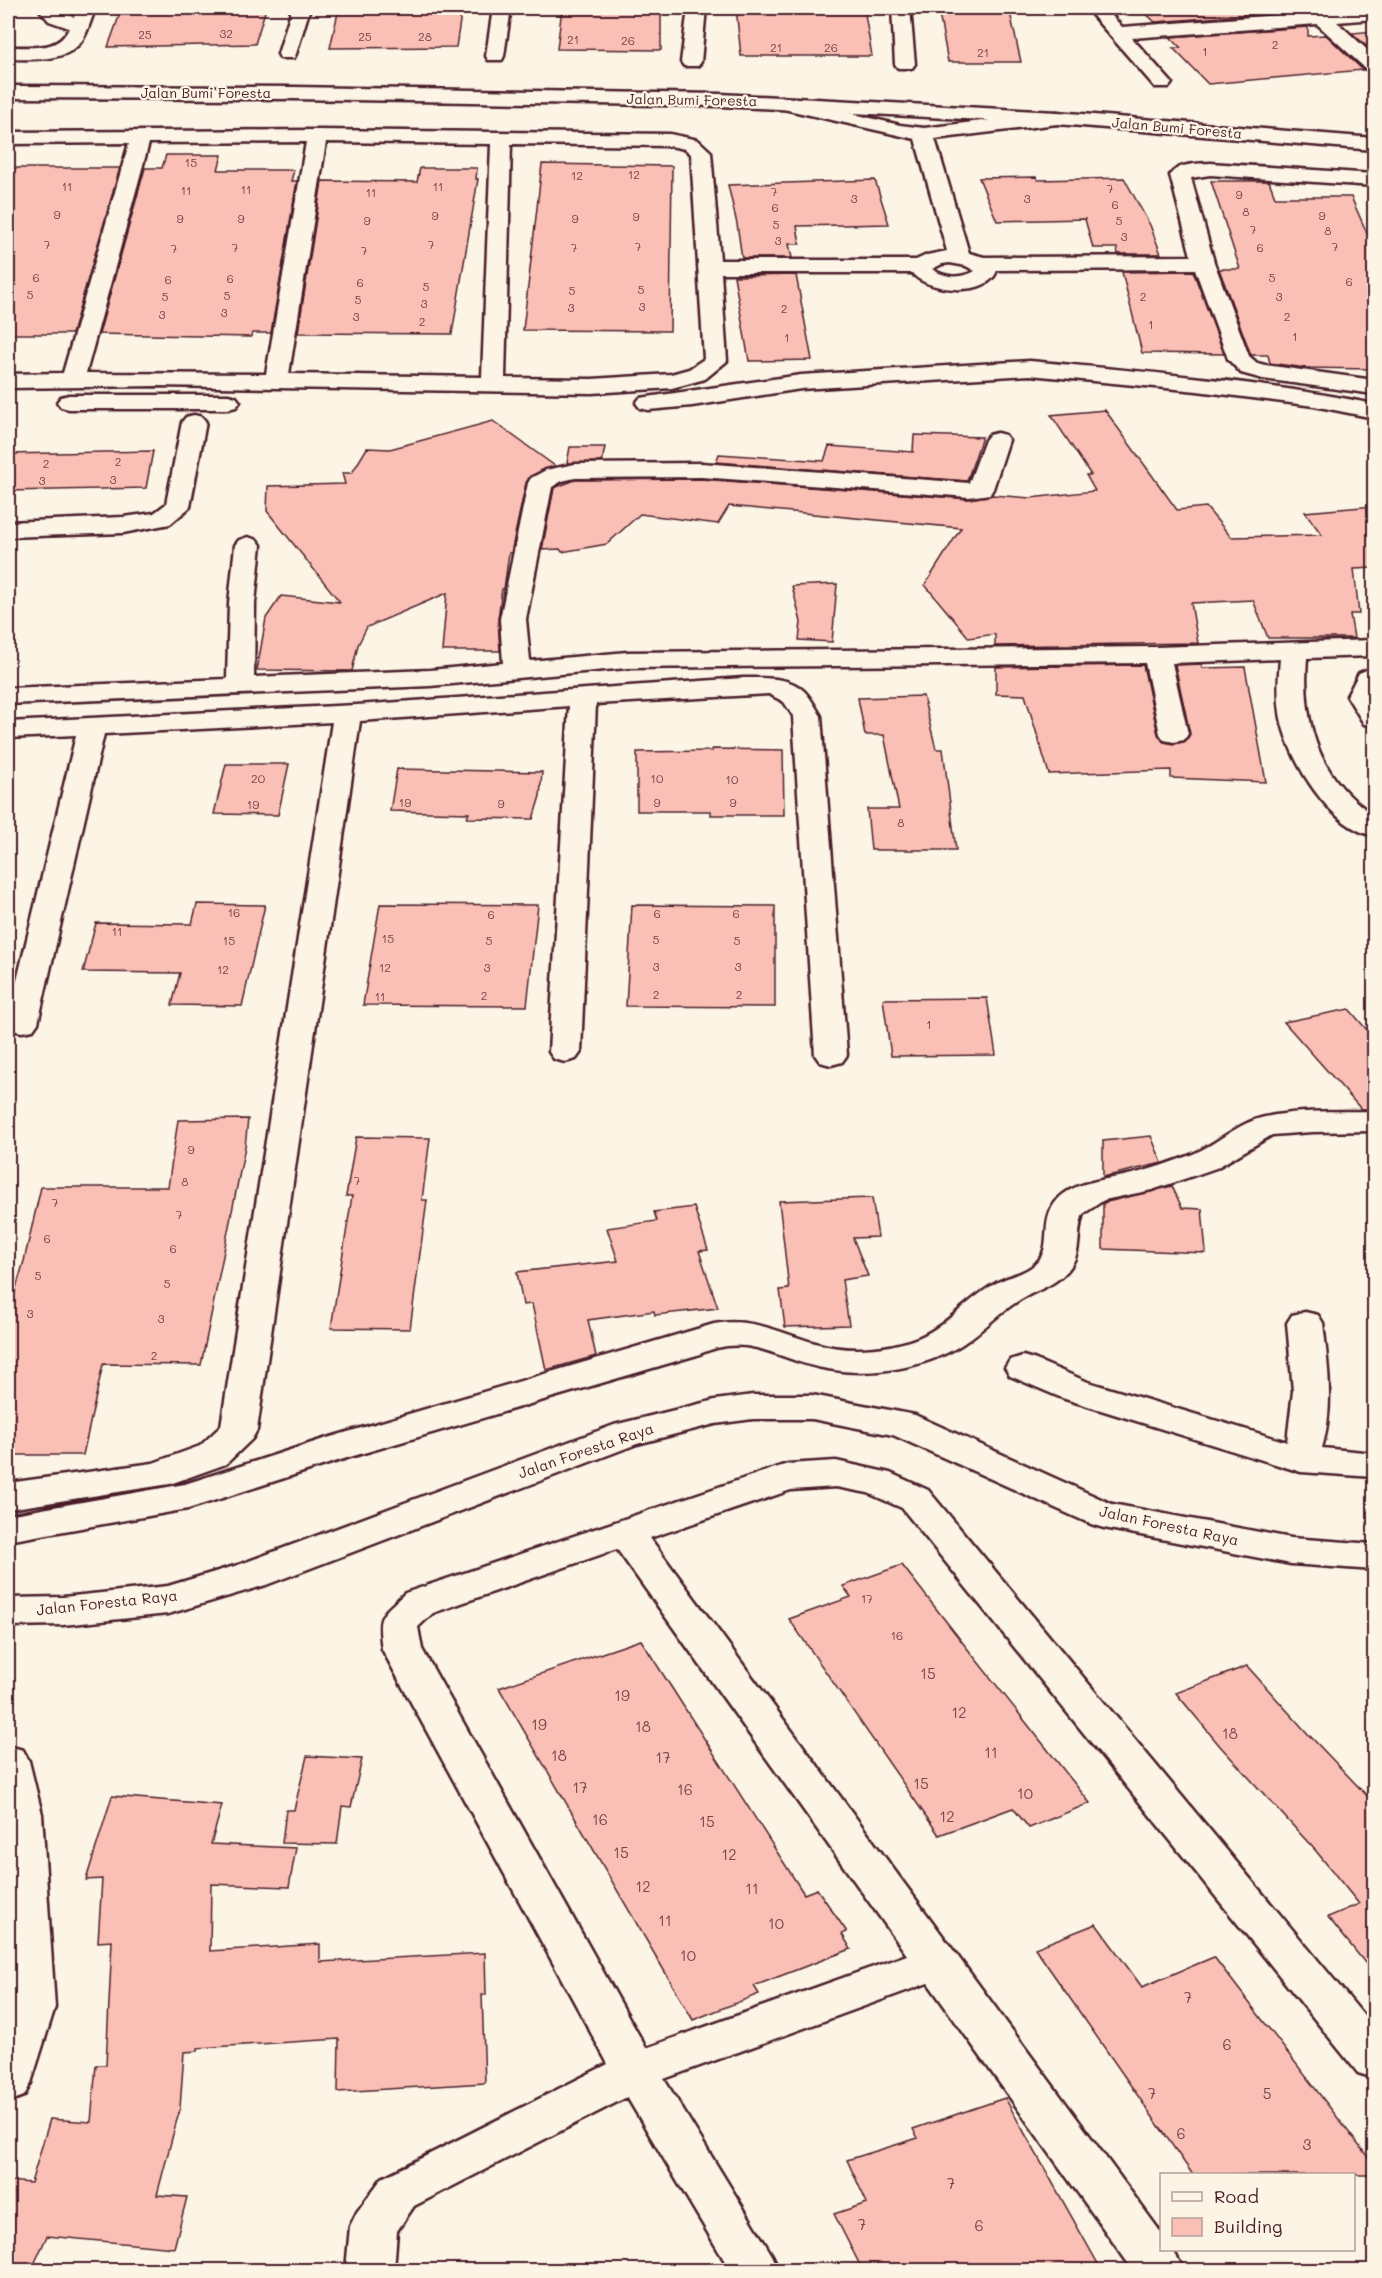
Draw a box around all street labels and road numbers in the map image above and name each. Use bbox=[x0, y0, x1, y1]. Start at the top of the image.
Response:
street label: Jalan Bumi Foresta bbox=[141, 83, 271, 102]
street label: Jalan Bumi Foresta bbox=[627, 89, 758, 110]
street label: Jalan Bumi Foresta bbox=[1111, 112, 1243, 143]
street label: Jalan Foresta Raya bbox=[515, 1417, 656, 1483]
street label: Jalan Foresta Raya bbox=[1098, 1500, 1241, 1550]
street label: Jalan Foresta Raya bbox=[35, 1585, 179, 1619]

